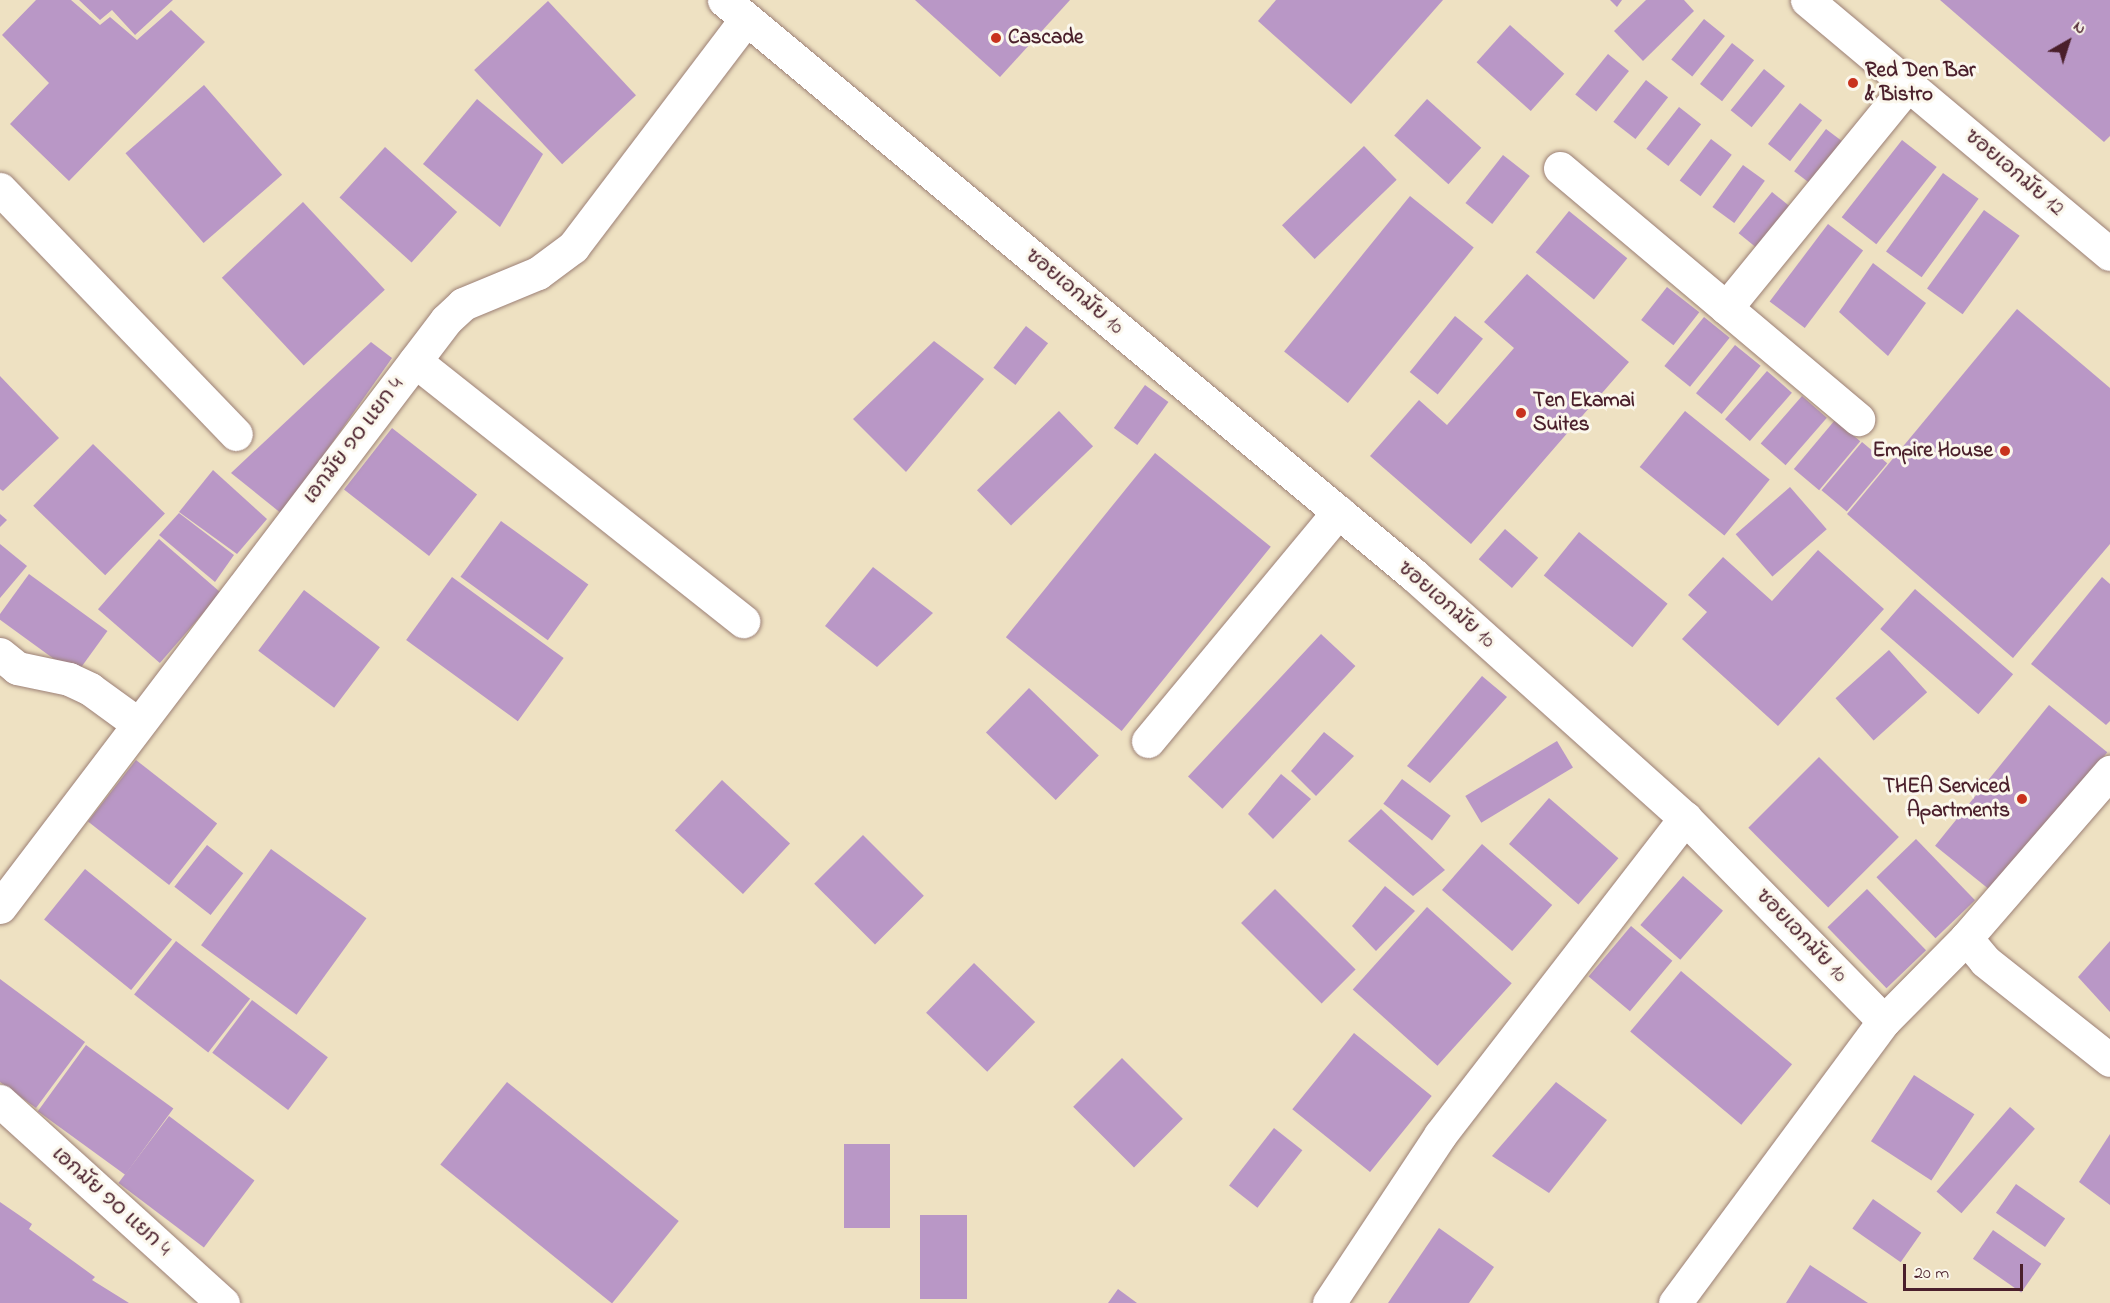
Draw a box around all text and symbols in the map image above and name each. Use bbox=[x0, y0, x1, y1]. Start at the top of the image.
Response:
north arrow bbox=[2038, 12, 2098, 72]
text: N bbox=[2068, 15, 2091, 41]
place label: Cascade bbox=[1008, 25, 1083, 51]
marker: Cascade bbox=[989, 31, 1003, 45]
place label: Red Den Bar & Bistro bbox=[1865, 58, 1975, 108]
marker: Red Den Bar & Bistro bbox=[1846, 76, 1860, 90]
street label: ซอยเอกมัย 12 bbox=[1959, 124, 2069, 222]
street label: ซอยเอกมัย 10 bbox=[1020, 244, 1128, 340]
street label: เอกมัย ๑๐ แยก 4 bbox=[298, 373, 410, 509]
place label: Ten Ekamai Suites bbox=[1533, 388, 1635, 438]
marker: Ten Ekamai Suites bbox=[1514, 406, 1528, 420]
place label: Empire House bbox=[1872, 438, 1993, 464]
marker: Empire House bbox=[1998, 444, 2012, 458]
street label: ซอยเอกมัย 10 bbox=[1392, 556, 1500, 654]
place label: THEA Serviced Apartments bbox=[1883, 774, 2010, 824]
marker: THEA Serviced Apartments bbox=[2015, 792, 2029, 806]
street label: ซอยเอกมัย 10 bbox=[1750, 884, 1852, 988]
street label: เอกมัย ๑๐ แยก 4 bbox=[46, 1142, 176, 1262]
scale bar bbox=[1906, 1252, 2026, 1290]
text: 20 m bbox=[1914, 1261, 1949, 1287]

